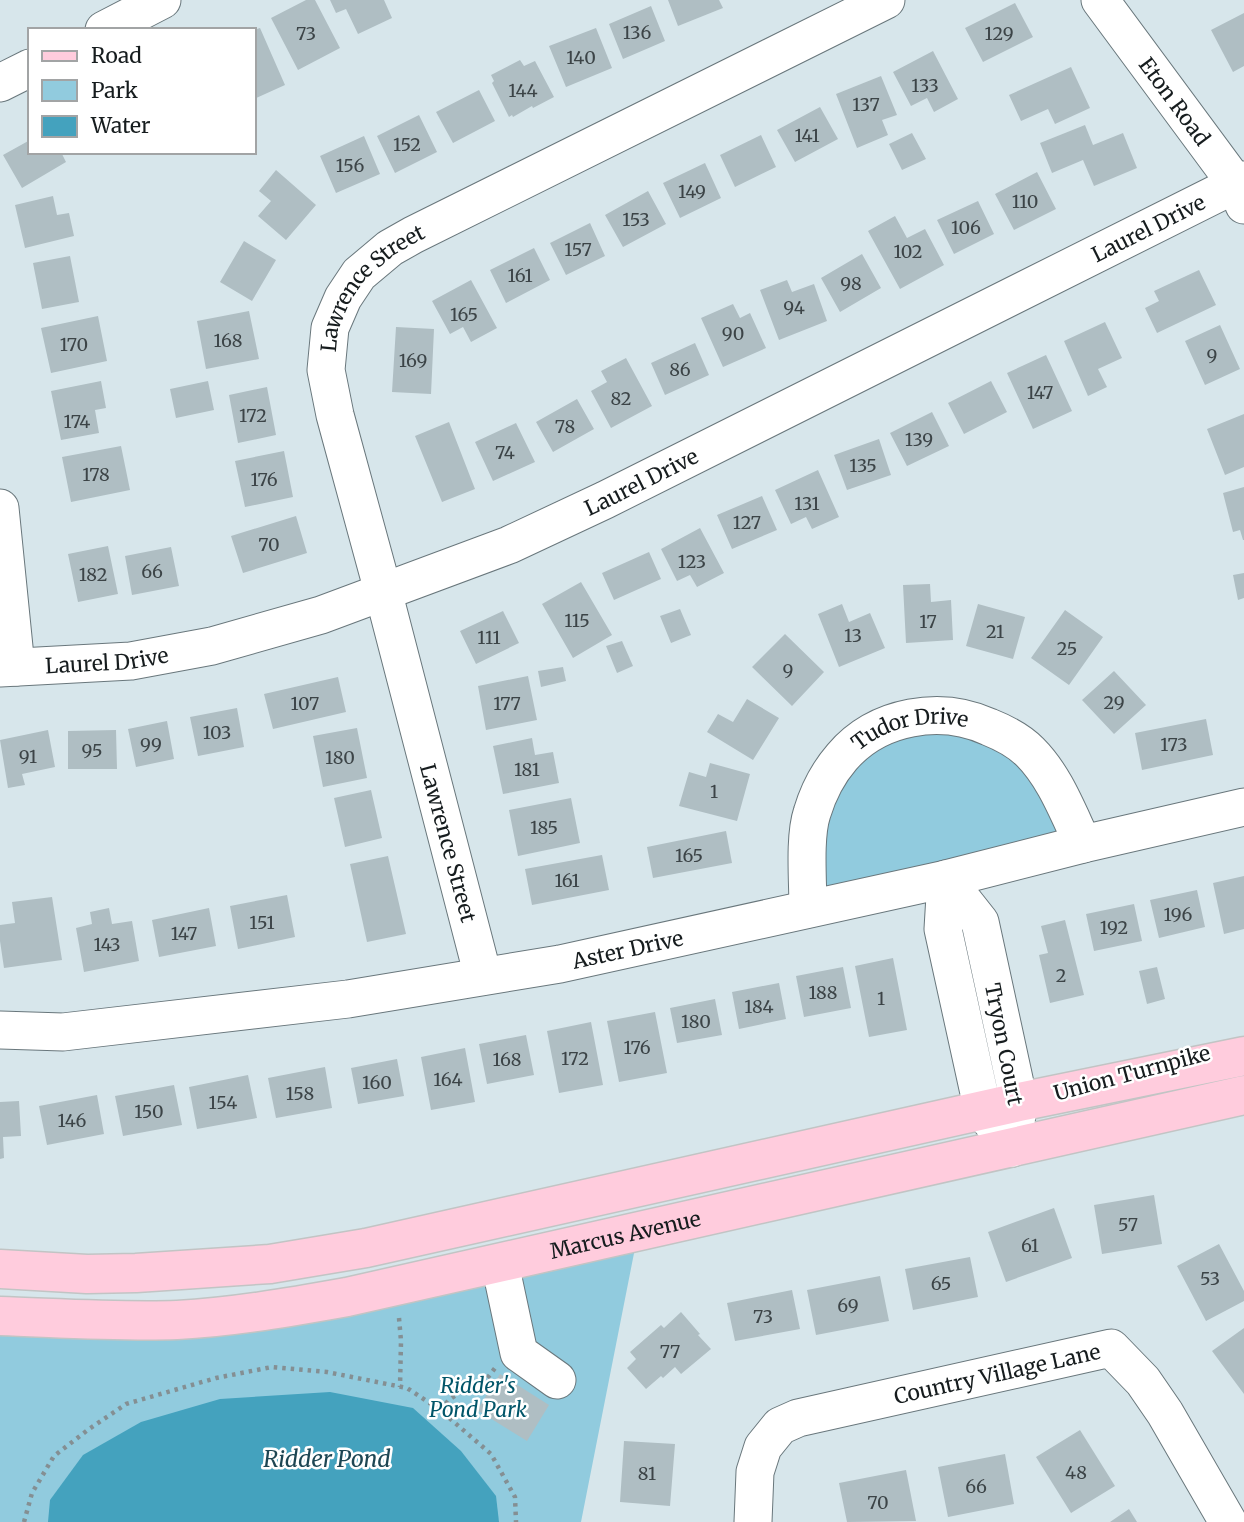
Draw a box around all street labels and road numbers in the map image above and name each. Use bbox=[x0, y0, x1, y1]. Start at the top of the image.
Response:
street label: Eton Road bbox=[1133, 52, 1217, 151]
street label: Laurel Drive bbox=[1087, 188, 1210, 268]
street label: Lawrence Street bbox=[314, 218, 429, 353]
street label: Laurel Drive bbox=[580, 442, 703, 521]
street label: Laurel Drive bbox=[44, 641, 171, 679]
street label: Tudor Drive bbox=[846, 702, 971, 756]
street label: Lawrence Street bbox=[414, 761, 482, 925]
street label: Aster Drive bbox=[569, 924, 686, 975]
street label: Tryon Court bbox=[979, 981, 1029, 1107]
street label: Union Turnpike bbox=[1051, 1039, 1213, 1107]
street label: Marcus Avenue bbox=[547, 1204, 703, 1264]
street label: Country Village Lane bbox=[891, 1337, 1103, 1410]

